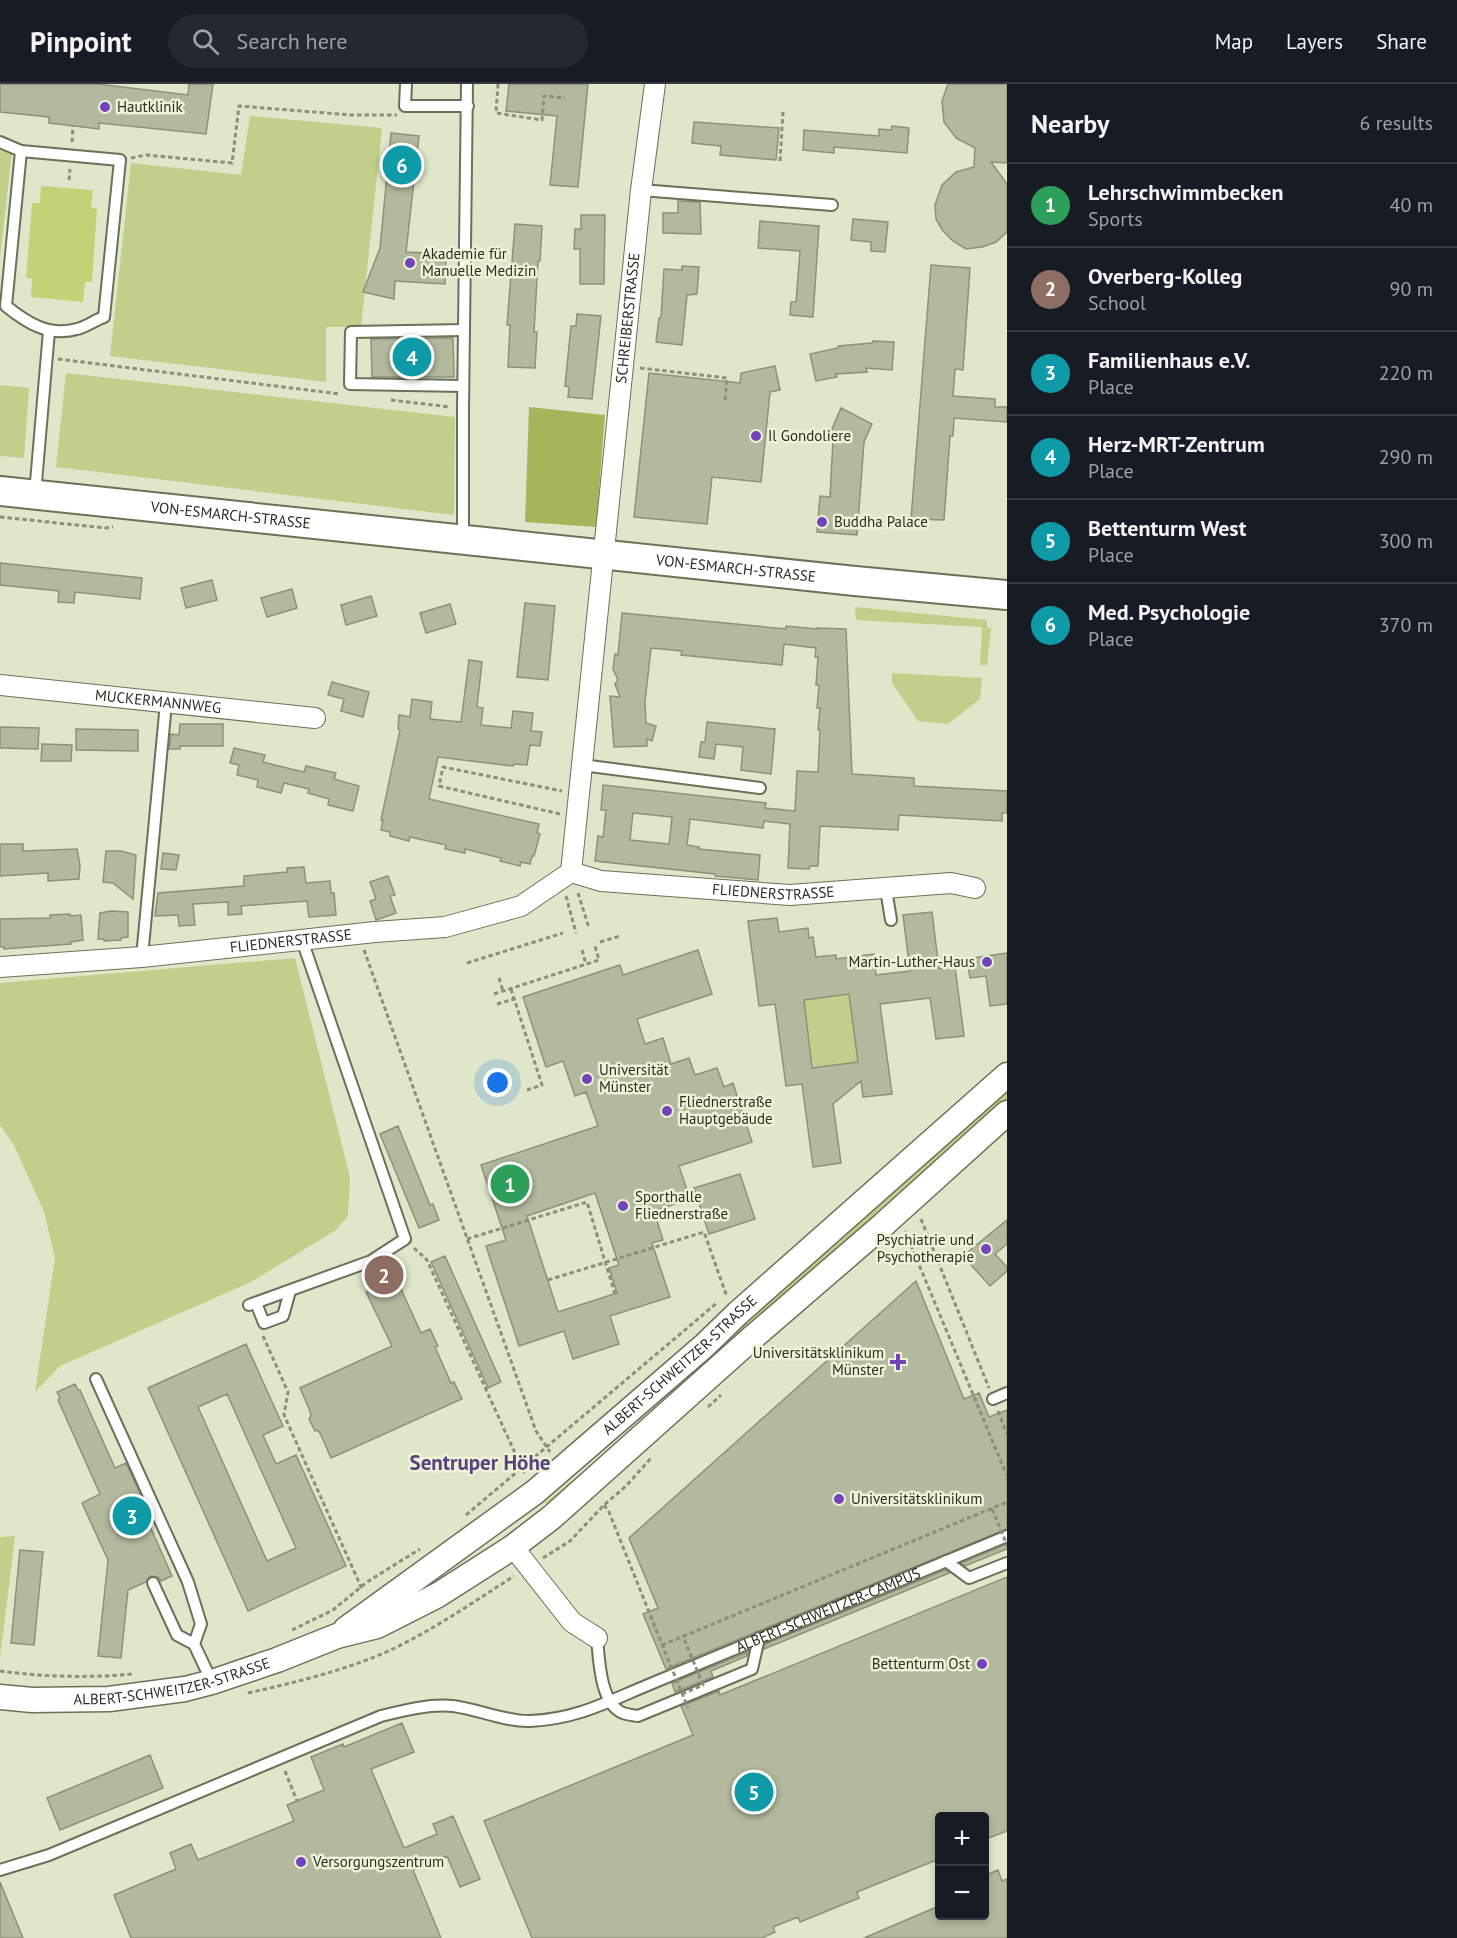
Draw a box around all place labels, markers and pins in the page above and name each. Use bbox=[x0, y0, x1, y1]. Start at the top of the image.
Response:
place label: Hautklinik bbox=[117, 97, 184, 116]
marker: Hautklinik bbox=[98, 100, 112, 114]
pin: 6 bbox=[382, 142, 422, 188]
place label: Akademie für Manuelle Medizin bbox=[422, 244, 536, 280]
marker: Akademie für Manuelle Medizin bbox=[403, 256, 417, 270]
pin: 4 bbox=[392, 334, 432, 380]
place label: Il Gondoliere bbox=[768, 426, 851, 445]
marker: Il Gondoliere bbox=[749, 429, 763, 443]
place label: Buddha Palace bbox=[834, 512, 928, 531]
marker: Buddha Palace bbox=[815, 515, 829, 529]
place label: Martin-Luther-Haus bbox=[849, 952, 975, 971]
marker: Martin-Luther-Haus bbox=[980, 955, 994, 969]
place label: Universität Münster bbox=[599, 1060, 669, 1096]
marker: Universität Münster bbox=[580, 1072, 594, 1086]
place label: Fliednerstraße Hauptgebäude bbox=[679, 1092, 773, 1128]
marker: Fliednerstraße Hauptgebäude bbox=[660, 1104, 674, 1118]
pin: 1 bbox=[490, 1162, 530, 1206]
place label: Sporthalle Fliednerstraße bbox=[635, 1187, 728, 1223]
marker: Sporthalle Fliednerstraße bbox=[616, 1199, 630, 1213]
place label: Psychiatrie und Psychotherapie bbox=[876, 1230, 974, 1266]
marker: Psychiatrie und Psychotherapie bbox=[979, 1242, 993, 1256]
pin: 2 bbox=[364, 1252, 404, 1298]
place label: Universitätsklinikum Münster bbox=[753, 1343, 884, 1379]
marker: Universitätsklinikum Münster bbox=[889, 1353, 907, 1371]
place label: Universitätsklinikum bbox=[851, 1489, 982, 1508]
marker: Universitätsklinikum bbox=[832, 1492, 846, 1506]
pin: 3 bbox=[112, 1494, 152, 1538]
place label: Bettenturm Ost bbox=[872, 1654, 970, 1673]
marker: Bettenturm Ost bbox=[975, 1657, 989, 1671]
pin: 5 bbox=[734, 1770, 774, 1814]
place label: Versorgungszentrum bbox=[312, 1852, 444, 1871]
marker: Versorgungszentrum bbox=[294, 1855, 308, 1869]

